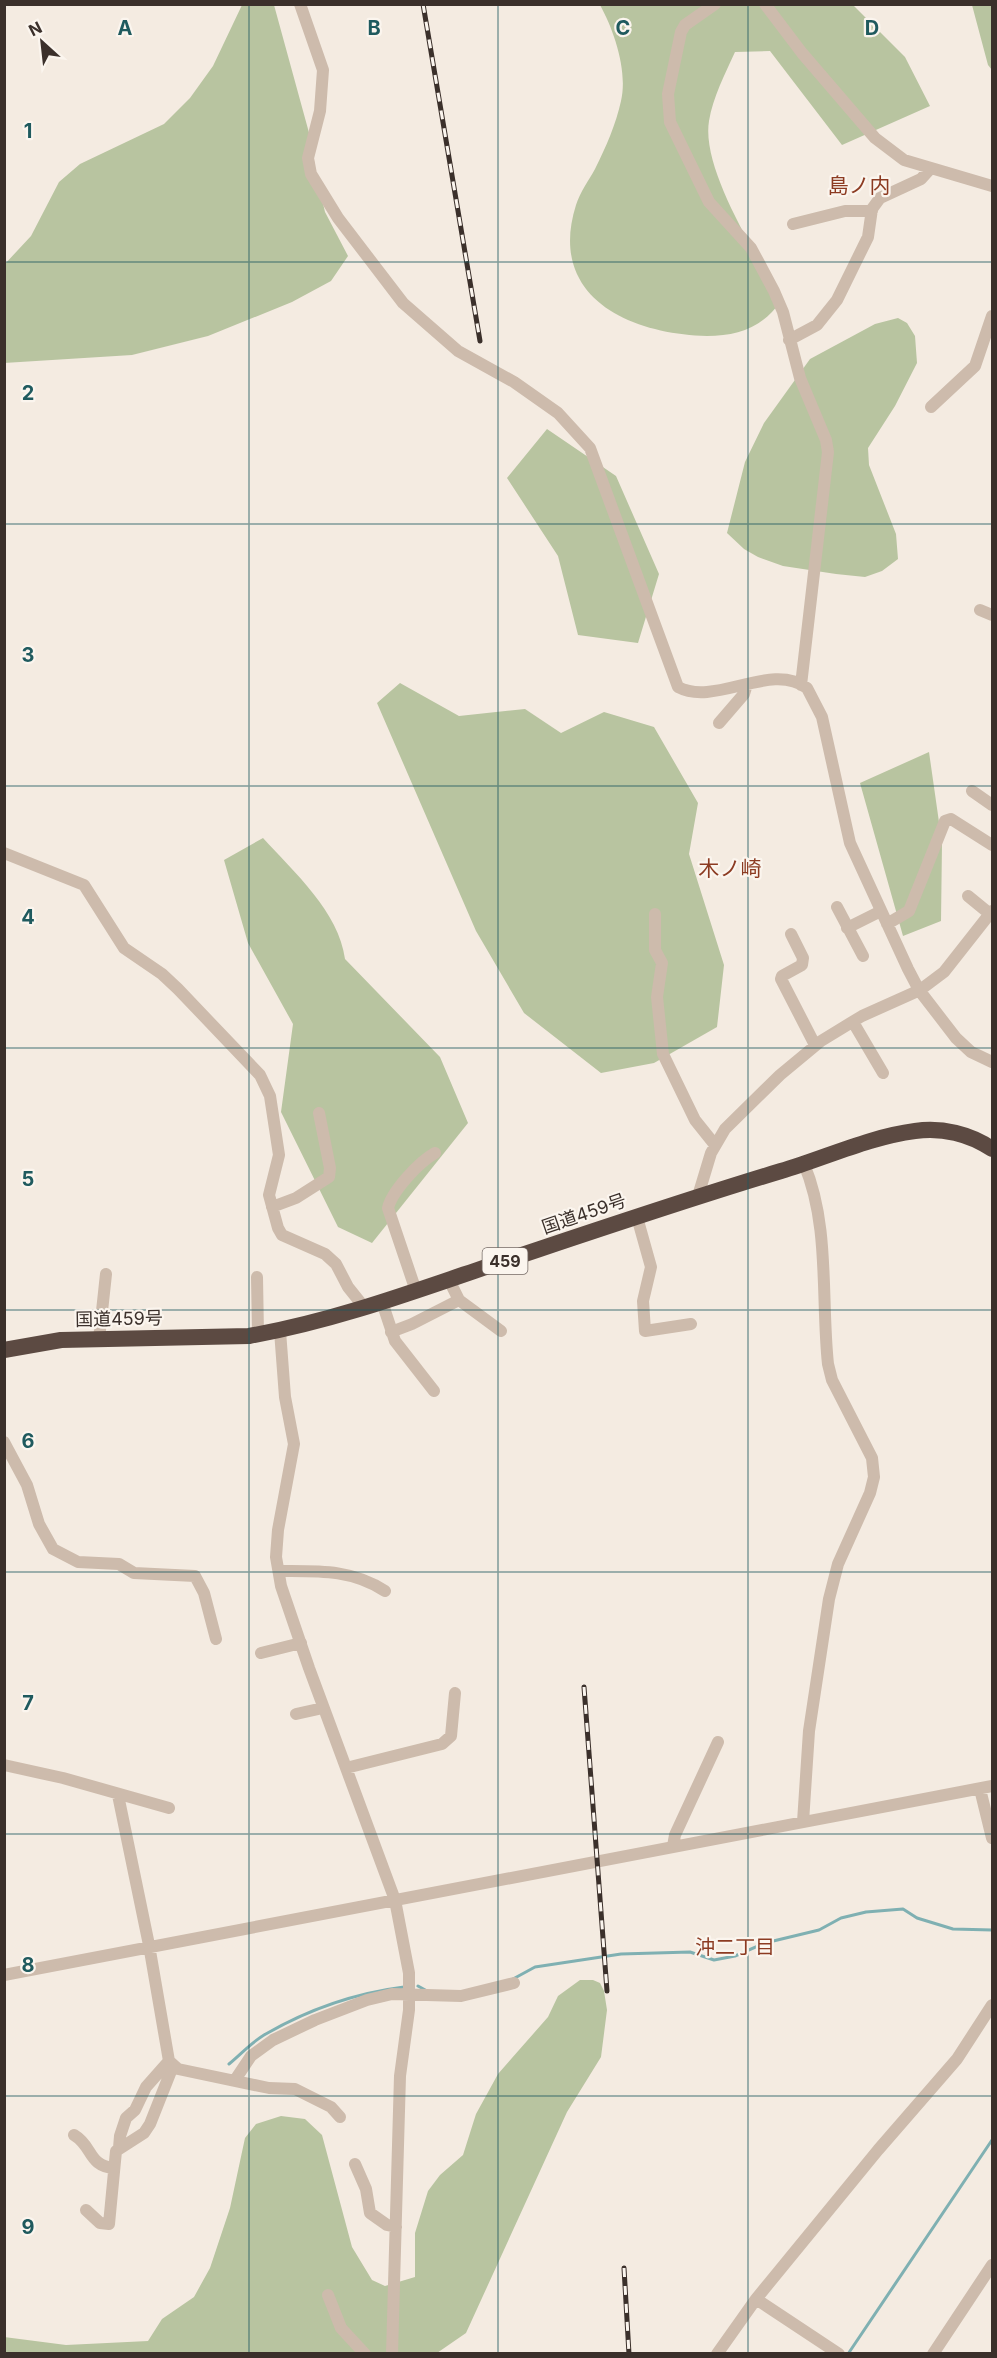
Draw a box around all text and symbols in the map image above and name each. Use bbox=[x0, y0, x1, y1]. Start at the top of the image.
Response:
north arrow bbox=[12, 12, 72, 72]
text: A bbox=[118, 16, 133, 40]
text: B bbox=[367, 16, 381, 40]
text: C bbox=[616, 16, 630, 40]
text: D bbox=[865, 16, 879, 40]
text: N bbox=[25, 17, 45, 40]
text: 1 bbox=[24, 119, 32, 143]
district label: 島ノ内 bbox=[828, 173, 891, 198]
text: 2 bbox=[22, 381, 34, 405]
text: 3 bbox=[22, 643, 34, 667]
district label: 木ノ崎 bbox=[699, 856, 762, 881]
text: 4 bbox=[21, 905, 35, 929]
text: 5 bbox=[22, 1167, 34, 1191]
street label: 国道459号 bbox=[539, 1189, 629, 1238]
road number: 459 bbox=[482, 1248, 528, 1274]
street label: 国道459号 bbox=[75, 1307, 163, 1330]
text: 6 bbox=[22, 1429, 35, 1453]
text: 7 bbox=[22, 1691, 34, 1715]
district label: 沖二丁目 bbox=[695, 1935, 775, 1959]
text: 8 bbox=[21, 1953, 35, 1977]
text: 9 bbox=[22, 2215, 35, 2239]

